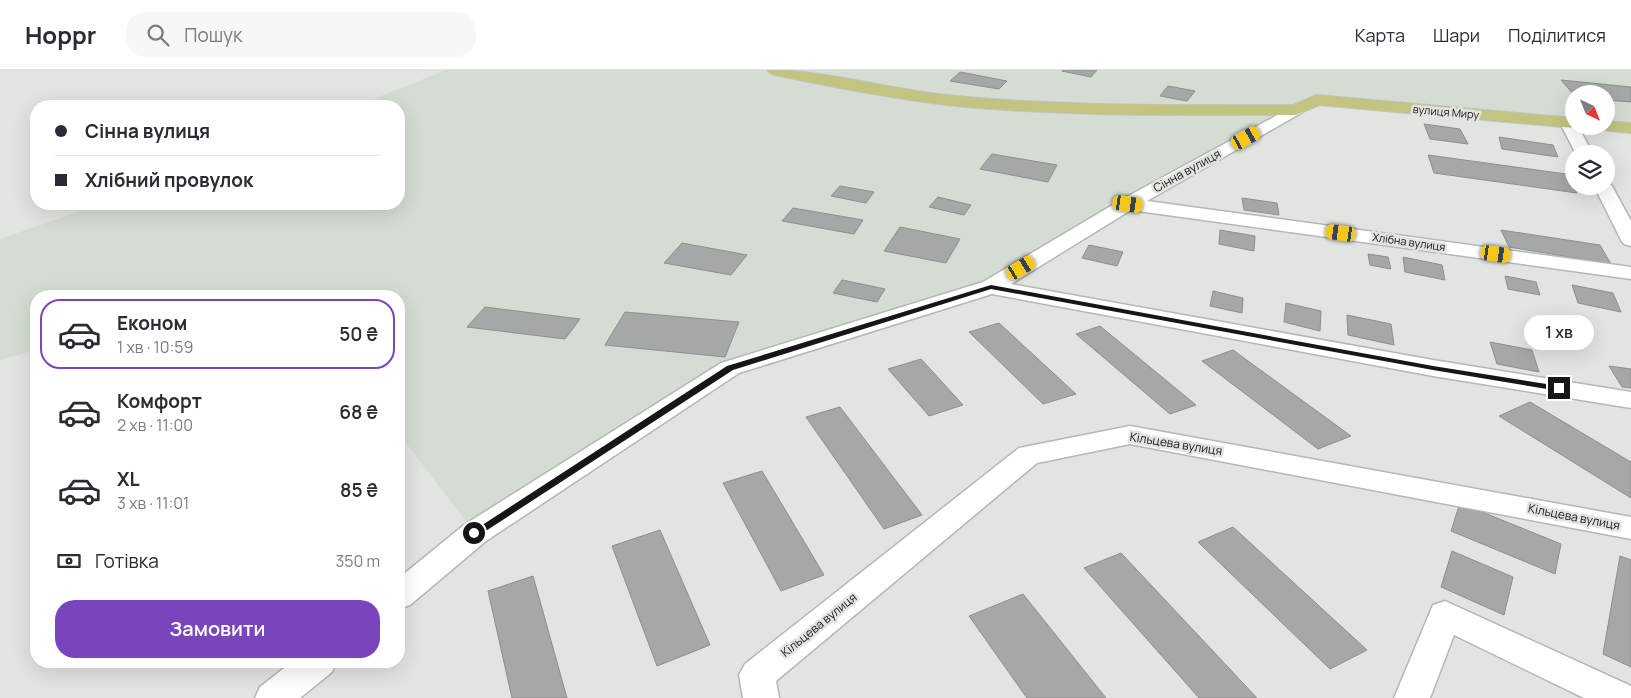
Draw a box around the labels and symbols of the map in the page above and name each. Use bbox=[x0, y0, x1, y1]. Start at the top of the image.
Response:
north arrow bbox=[1565, 85, 1615, 135]
street label: вулиця Миру bbox=[1412, 101, 1480, 122]
car bbox=[1229, 124, 1262, 152]
street label: Сінна вулиця bbox=[1150, 145, 1224, 196]
car bbox=[1112, 194, 1143, 214]
car bbox=[1325, 223, 1356, 243]
street label: Хлібна вулиця bbox=[1372, 229, 1447, 254]
car bbox=[1480, 244, 1511, 264]
car bbox=[1004, 254, 1037, 282]
callout: 1 хв bbox=[1524, 316, 1594, 350]
route end bbox=[1548, 377, 1570, 399]
street label: Кільцева вулиця bbox=[1129, 428, 1223, 459]
street label: Кільцева вулиця bbox=[1527, 499, 1622, 534]
route start bbox=[463, 522, 485, 544]
street label: Кільцева вулиця bbox=[777, 589, 860, 661]

